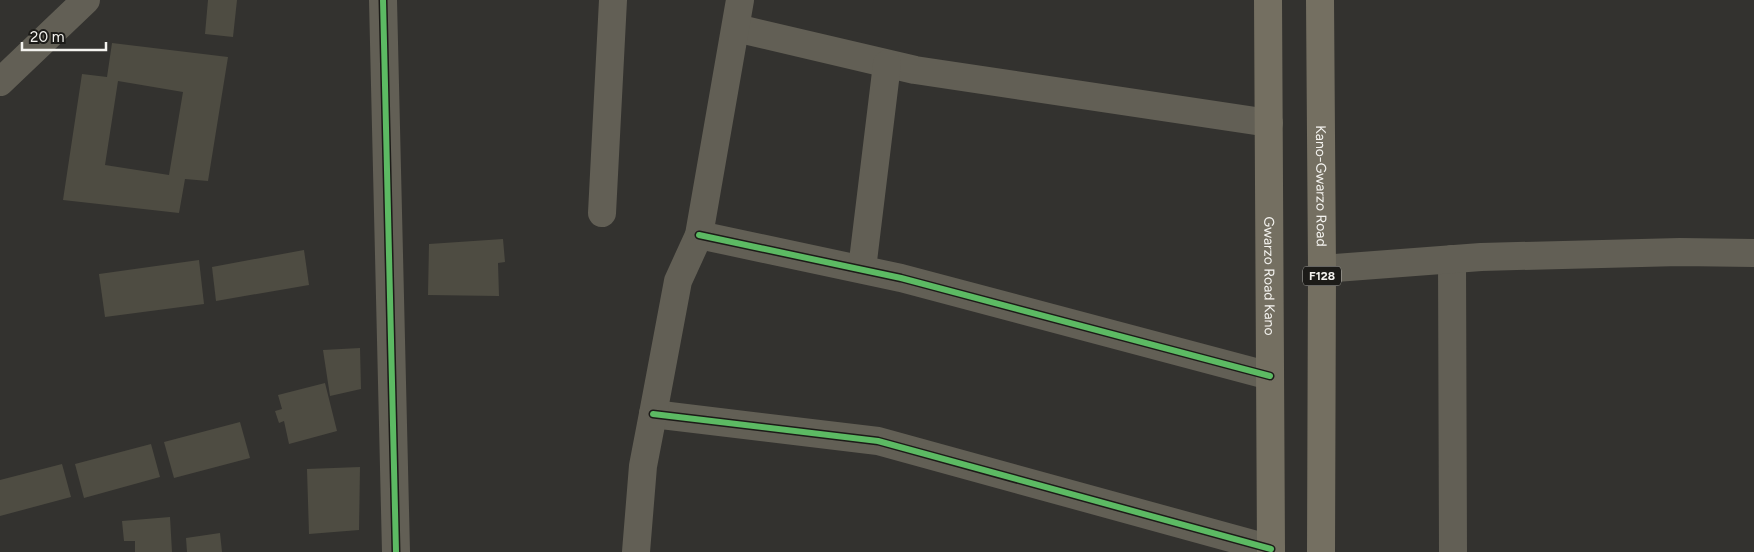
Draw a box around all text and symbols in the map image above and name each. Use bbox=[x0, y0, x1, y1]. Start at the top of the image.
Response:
scale bar bbox=[22, 20, 106, 52]
text: 20 m bbox=[30, 28, 64, 46]
street label: Kano-Gwarzo Road bbox=[1312, 125, 1330, 247]
street label: Gwarzo Road Kano bbox=[1261, 216, 1278, 336]
road number: F128 bbox=[1303, 266, 1341, 286]

